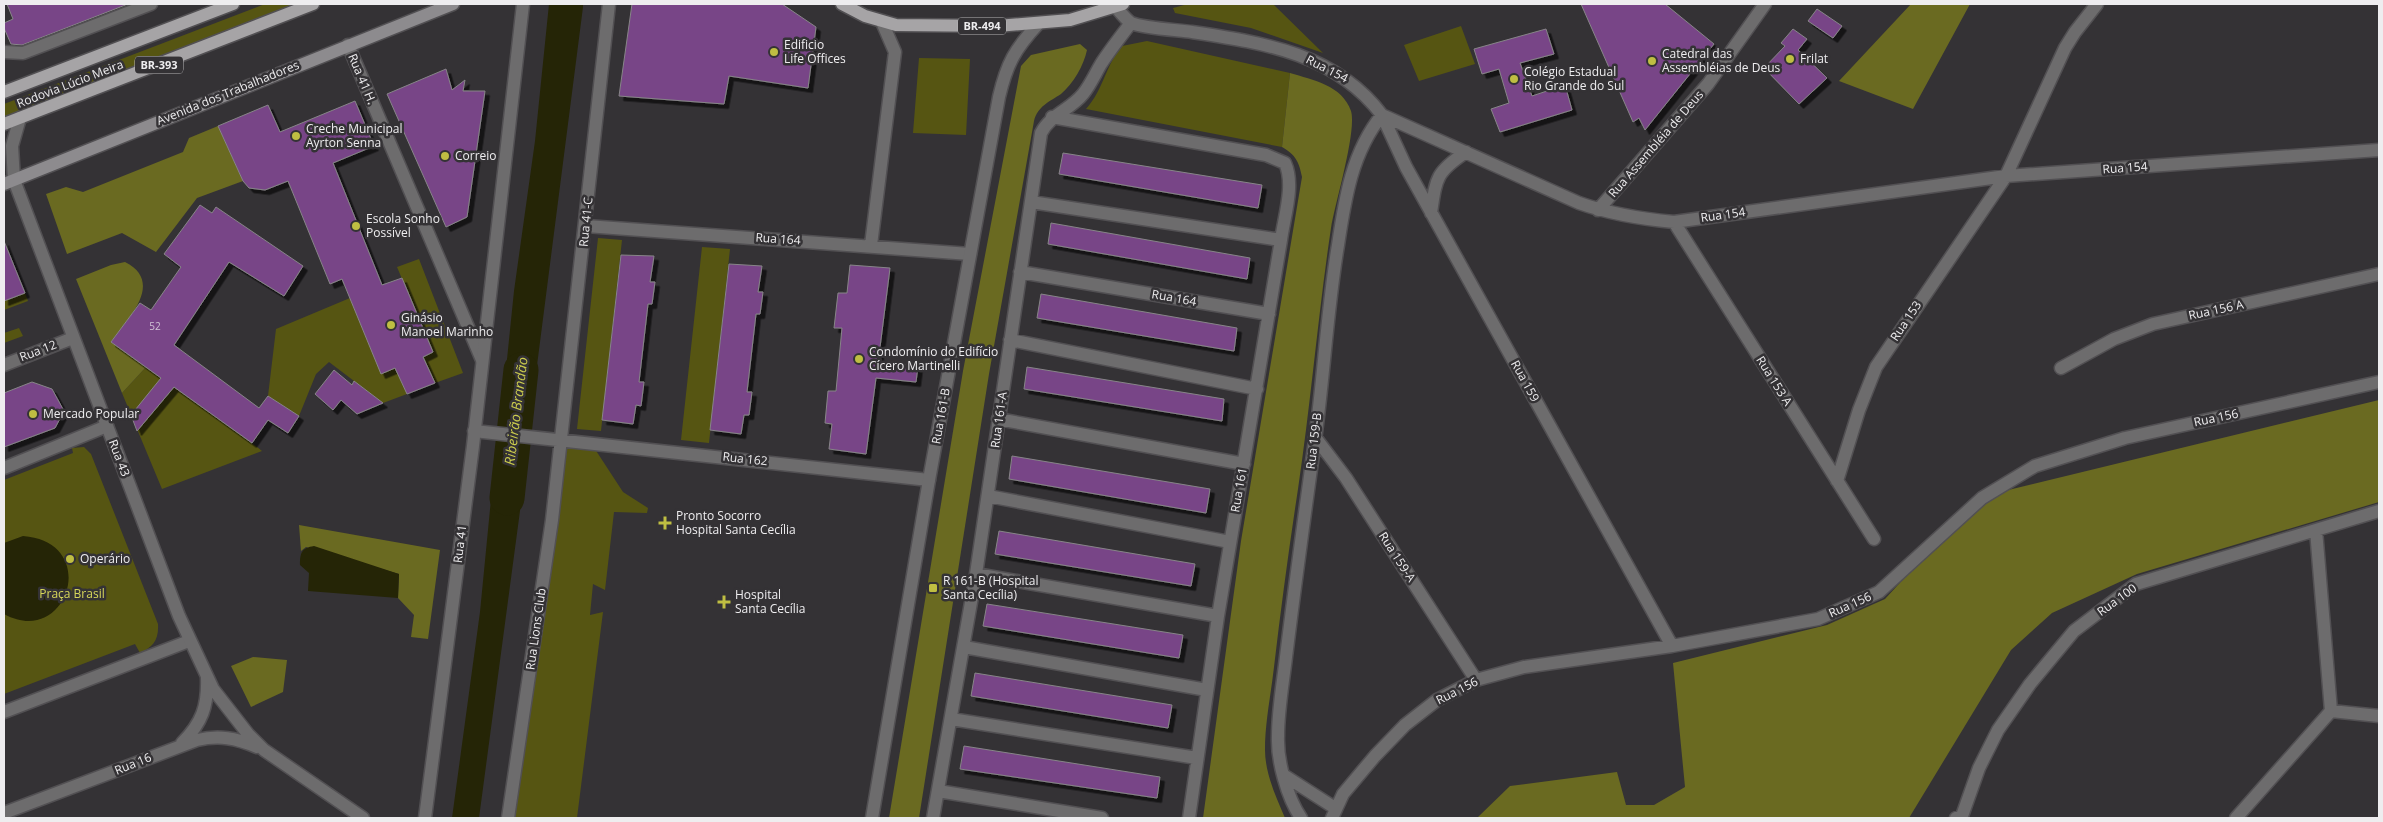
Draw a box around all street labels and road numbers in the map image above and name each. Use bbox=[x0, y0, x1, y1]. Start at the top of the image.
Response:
road number: BR-494 bbox=[958, 18, 1006, 34]
street label: Rua 41 H. bbox=[344, 51, 381, 107]
street label: Rua 154 bbox=[1303, 51, 1351, 86]
street label: Rodovia Lúcio Meira bbox=[14, 55, 126, 112]
road number: BR-393 bbox=[135, 56, 183, 74]
street label: Avenida dos Trabalhadores bbox=[154, 56, 302, 129]
street label: Rua Assembléia de Deus bbox=[1604, 86, 1707, 201]
street label: Rua 154 bbox=[2102, 157, 2148, 178]
street label: Rua 41-C bbox=[574, 196, 597, 248]
street label: Rua 154 bbox=[1699, 203, 1747, 226]
street label: Rua 164 bbox=[755, 228, 801, 249]
street label: Rua 164 bbox=[1150, 285, 1198, 310]
street label: Rua 156 A bbox=[2187, 295, 2245, 324]
street label: Rua 153 bbox=[1886, 297, 1925, 344]
street label: Rua 12 bbox=[17, 336, 59, 365]
street label: Rua 153 A bbox=[1752, 353, 1797, 409]
street label: Rua 159 bbox=[1507, 357, 1544, 405]
street label: Rua 161-B bbox=[927, 386, 954, 445]
street label: Rua 161-A bbox=[986, 390, 1011, 449]
street label: Rua 156 bbox=[2192, 404, 2240, 431]
street label: Rua 159-B bbox=[1302, 411, 1325, 470]
street label: Rua 43 bbox=[105, 437, 134, 479]
street label: Rua 162 bbox=[722, 448, 769, 469]
street label: Rua 161 bbox=[1226, 466, 1251, 514]
street label: Rua 41 bbox=[449, 524, 470, 564]
street label: Rua 159-A bbox=[1375, 528, 1420, 585]
street label: Rua 100 bbox=[2093, 579, 2140, 620]
street label: Rua Lions Club bbox=[521, 587, 550, 671]
street label: Rua 156 bbox=[1826, 588, 1874, 621]
street label: Rua 156 bbox=[1433, 673, 1481, 708]
street label: Rua 16 bbox=[112, 748, 154, 779]

